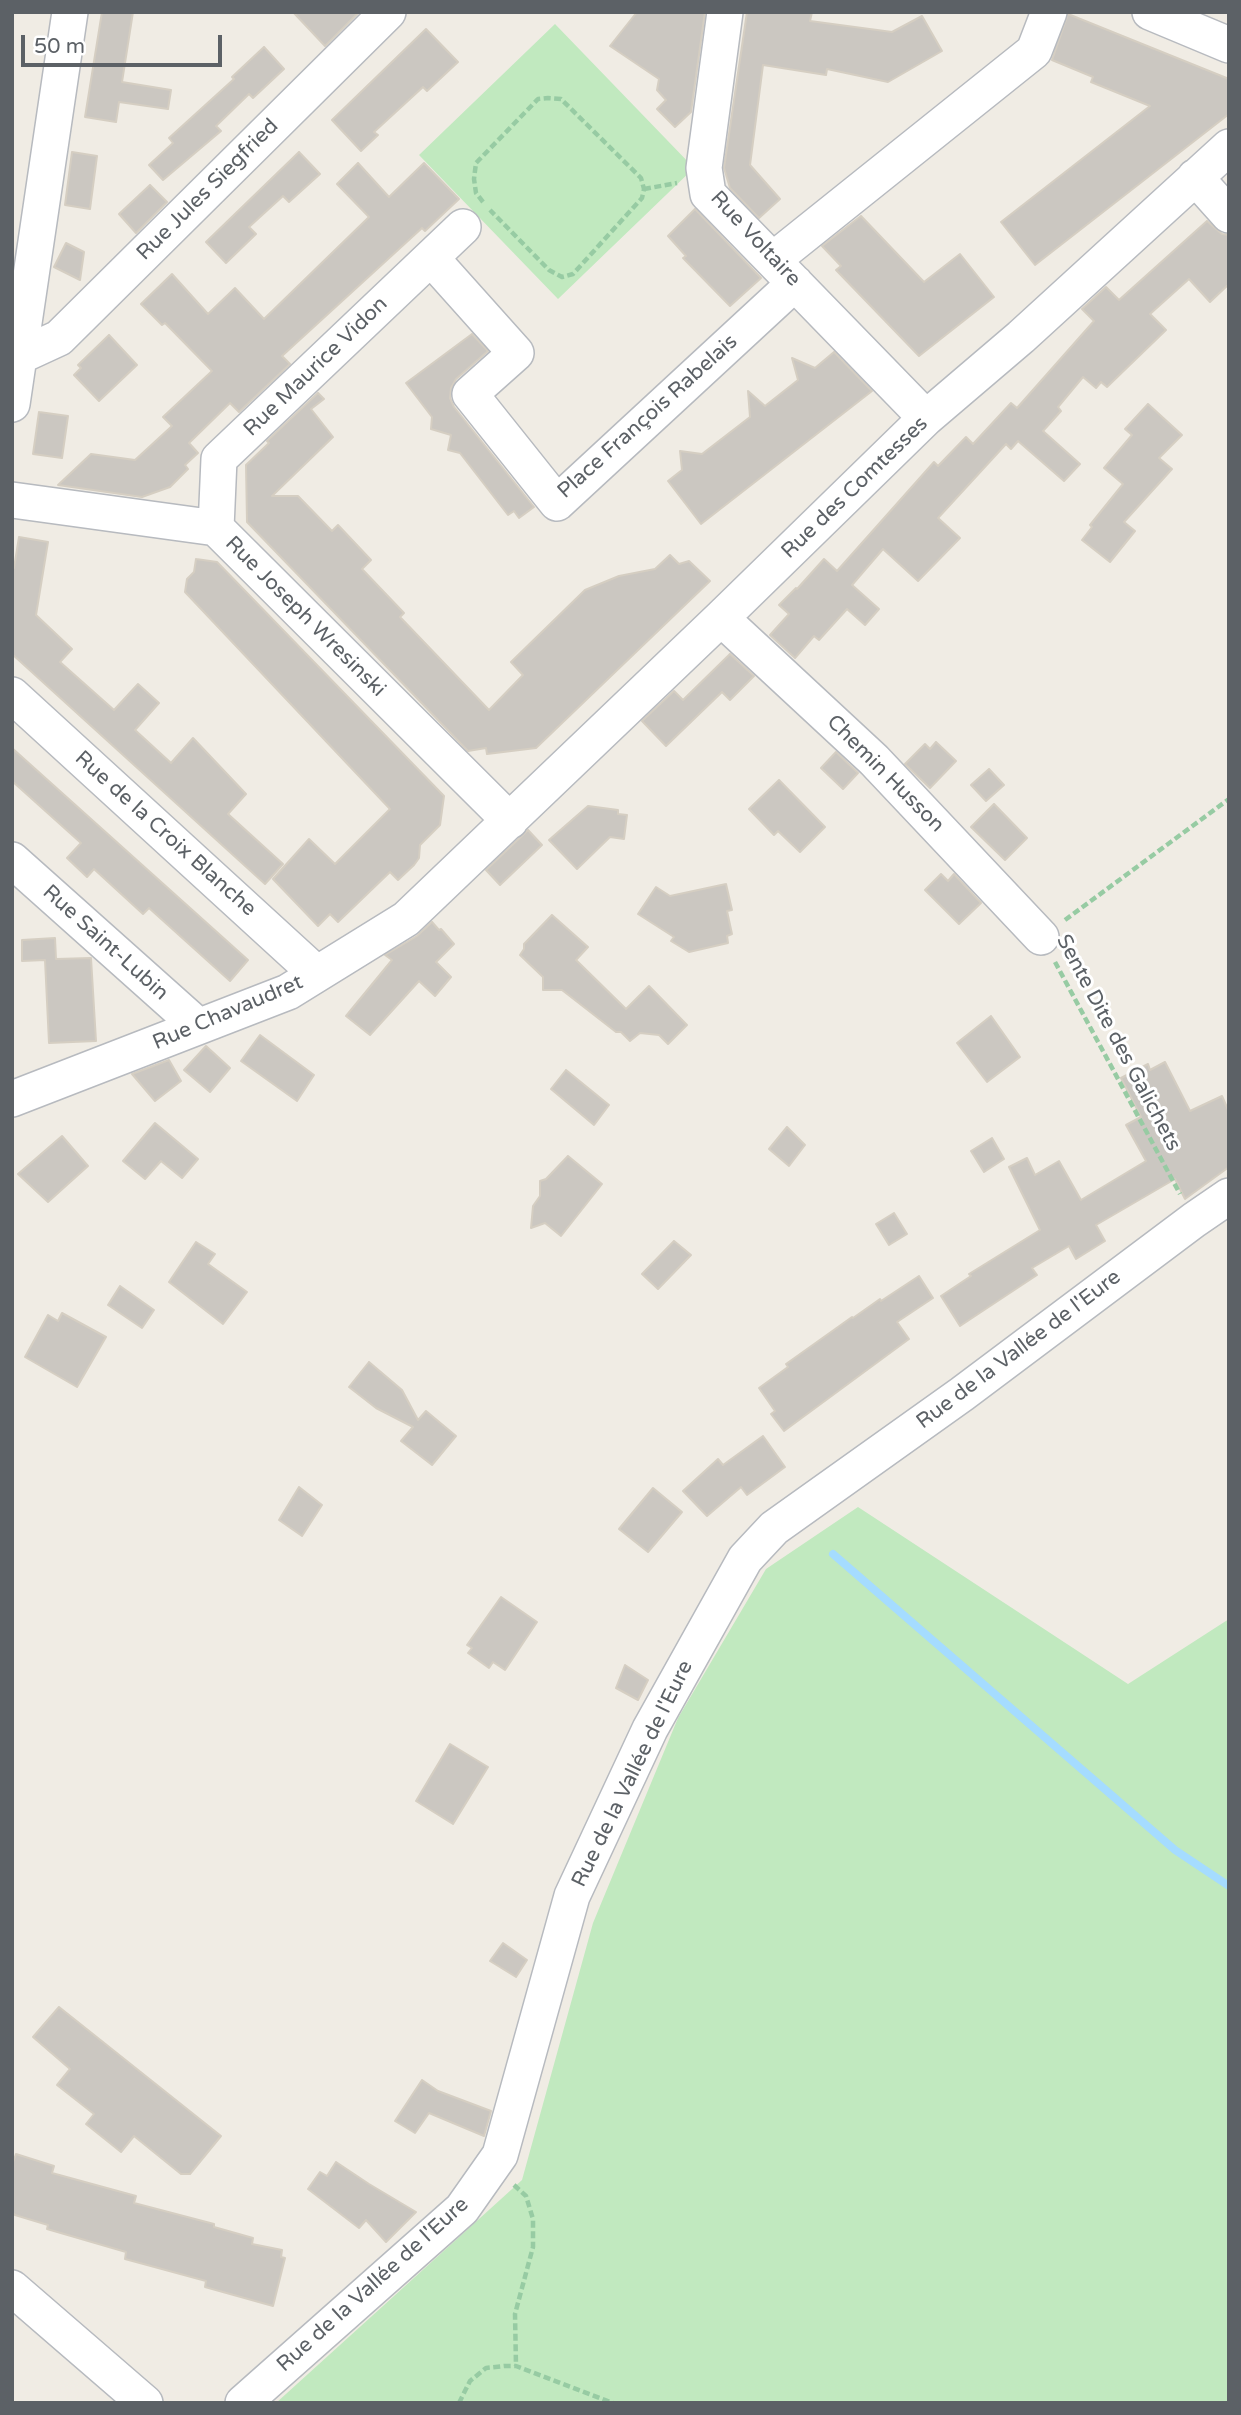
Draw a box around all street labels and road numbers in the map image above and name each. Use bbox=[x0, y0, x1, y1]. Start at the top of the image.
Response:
street label: Rue Jules Siegfried bbox=[132, 114, 284, 266]
street label: Rue Voltaire bbox=[704, 186, 806, 292]
street label: Rue Maurice Vidon bbox=[239, 292, 393, 442]
street label: Place François Rabelais bbox=[553, 330, 743, 504]
street label: Rue des Comtesses bbox=[777, 412, 933, 564]
street label: Rue Joseph Wresinski bbox=[219, 531, 391, 703]
street label: Chemin Husson bbox=[821, 710, 949, 838]
street label: Rue de la Croix Blanche bbox=[69, 746, 261, 922]
street label: Rue Saint-Lubin bbox=[37, 880, 173, 1006]
street label: Sente Dite des Galichets bbox=[1050, 931, 1186, 1155]
street label: Rue Chavaudret bbox=[149, 970, 307, 1056]
street label: Rue de la Vallée de l'Eure bbox=[912, 1265, 1126, 1435]
street label: Rue de la Vallée de l'Eure bbox=[567, 1657, 699, 1891]
street label: Rue de la Vallée de l'Eure bbox=[272, 2192, 474, 2378]

